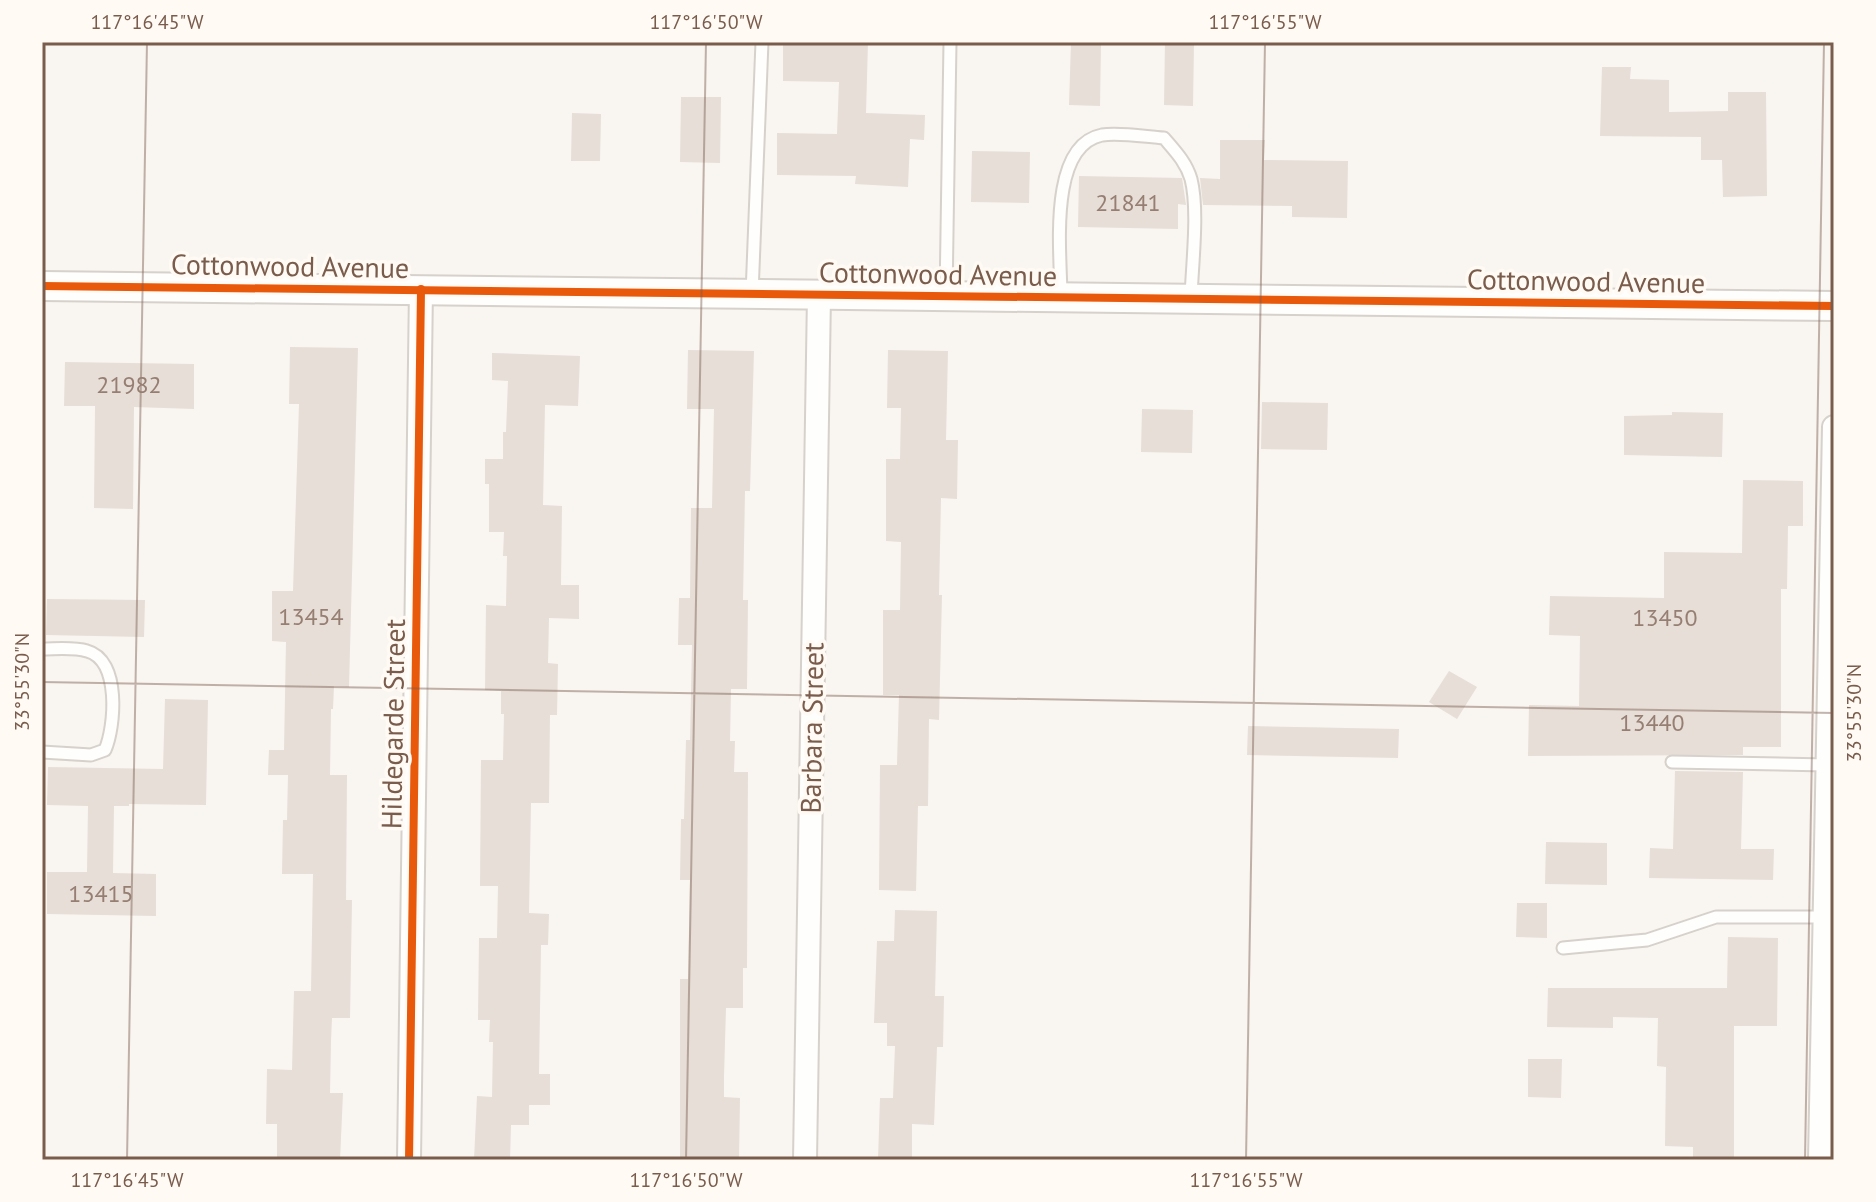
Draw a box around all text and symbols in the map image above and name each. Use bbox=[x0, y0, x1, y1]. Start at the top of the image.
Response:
text: 117°16'45"W bbox=[90, 9, 204, 35]
text: 117°16'50"W bbox=[649, 9, 763, 35]
text: 117°16'55"W bbox=[1208, 9, 1322, 35]
house number: 21841 bbox=[1095, 187, 1161, 218]
street label: Cottonwood Avenue bbox=[171, 245, 410, 286]
street label: Cottonwood Avenue bbox=[819, 253, 1058, 294]
street label: Cottonwood Avenue bbox=[1467, 260, 1706, 301]
house number: 21982 bbox=[96, 369, 162, 400]
house number: 13454 bbox=[278, 601, 344, 632]
house number: 13450 bbox=[1632, 602, 1698, 633]
street label: Hildegarde Street bbox=[372, 618, 413, 829]
text: 33°55'30"N bbox=[9, 633, 35, 731]
street label: Barbara Street bbox=[792, 642, 831, 814]
text: 33°55'30"N bbox=[1841, 664, 1867, 762]
house number: 13440 bbox=[1619, 707, 1685, 738]
house number: 13415 bbox=[68, 878, 134, 909]
text: 117°16'45"W bbox=[70, 1167, 184, 1193]
text: 117°16'50"W bbox=[629, 1167, 743, 1193]
text: 117°16'55"W bbox=[1189, 1167, 1303, 1193]

